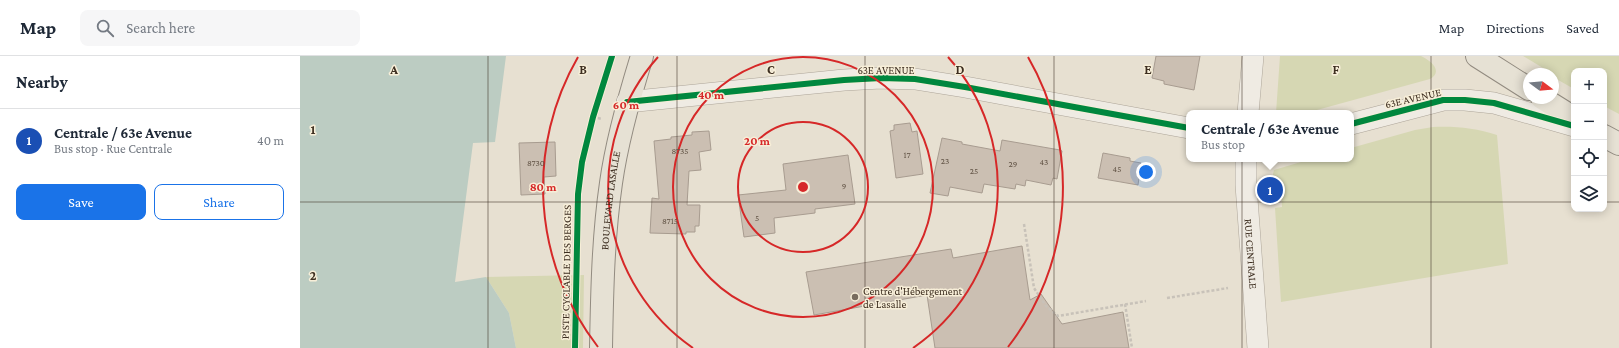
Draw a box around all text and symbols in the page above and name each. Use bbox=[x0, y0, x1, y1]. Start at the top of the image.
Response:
search box bbox=[80, 10, 360, 46]
text: Map bbox=[20, 17, 56, 38]
icon: search bbox=[94, 17, 116, 39]
text: Search here bbox=[126, 20, 195, 36]
text: Map bbox=[1439, 20, 1464, 36]
text: Directions bbox=[1486, 20, 1544, 36]
text: Saved bbox=[1566, 20, 1599, 36]
text: A bbox=[389, 62, 398, 77]
text: B bbox=[579, 62, 587, 77]
text: C bbox=[767, 62, 775, 77]
text: D bbox=[956, 62, 965, 77]
text: E bbox=[1144, 62, 1152, 77]
text: F bbox=[1333, 62, 1340, 77]
street label: 63E AVENUE bbox=[857, 64, 915, 76]
north arrow bbox=[1523, 68, 1559, 104]
map controls bbox=[1571, 68, 1607, 212]
button: + bbox=[1571, 68, 1607, 104]
text: Nearby bbox=[16, 73, 68, 92]
street label: 63E AVENUE bbox=[1384, 86, 1442, 110]
text: 40 m bbox=[698, 88, 725, 102]
text: 60 m bbox=[613, 98, 640, 112]
button: − bbox=[1571, 104, 1607, 140]
popup bbox=[1186, 110, 1354, 162]
text: Centrale / 63e Avenue bbox=[1201, 121, 1339, 137]
text: 1 bbox=[311, 122, 316, 137]
text: Centrale / 63e Avenue bbox=[54, 125, 192, 141]
text: 1 bbox=[27, 133, 31, 148]
text: 40 m bbox=[257, 133, 284, 148]
text: 20 m bbox=[744, 134, 771, 148]
text: Bus stop bbox=[1201, 137, 1245, 152]
button: locate bbox=[1571, 140, 1607, 176]
text: Bus stop · Rue Centrale bbox=[54, 141, 172, 156]
house number: 8735 bbox=[671, 146, 689, 156]
street label: BOULEVARD LASALLE bbox=[598, 150, 622, 250]
house number: 17 bbox=[903, 150, 911, 160]
house number: 23 bbox=[941, 156, 949, 166]
house number: 43 bbox=[1040, 157, 1048, 167]
house number: 8730 bbox=[527, 158, 545, 168]
house number: 29 bbox=[1009, 159, 1018, 169]
your location bbox=[1136, 162, 1156, 182]
house number: 45 bbox=[1113, 164, 1121, 174]
house number: 25 bbox=[970, 166, 978, 176]
pin: 1 bbox=[1257, 175, 1283, 205]
button: layers bbox=[1571, 176, 1607, 212]
text: 80 m bbox=[530, 180, 557, 194]
centre of rings bbox=[796, 180, 810, 194]
house number: 9 bbox=[842, 181, 847, 191]
button: Save bbox=[16, 184, 146, 220]
button: Share bbox=[154, 184, 284, 220]
street label: PISTE CYCLABLE DES BERGES bbox=[559, 205, 573, 339]
house number: 5 bbox=[755, 213, 759, 223]
house number: 8715 bbox=[662, 216, 678, 226]
street label: RUE CENTRALE bbox=[1242, 218, 1260, 289]
text: 2 bbox=[310, 268, 317, 283]
place label: Centre d'Hébergement de Lasalle bbox=[863, 285, 963, 310]
marker: Centre d'Hébergement de Lasalle bbox=[850, 292, 860, 302]

